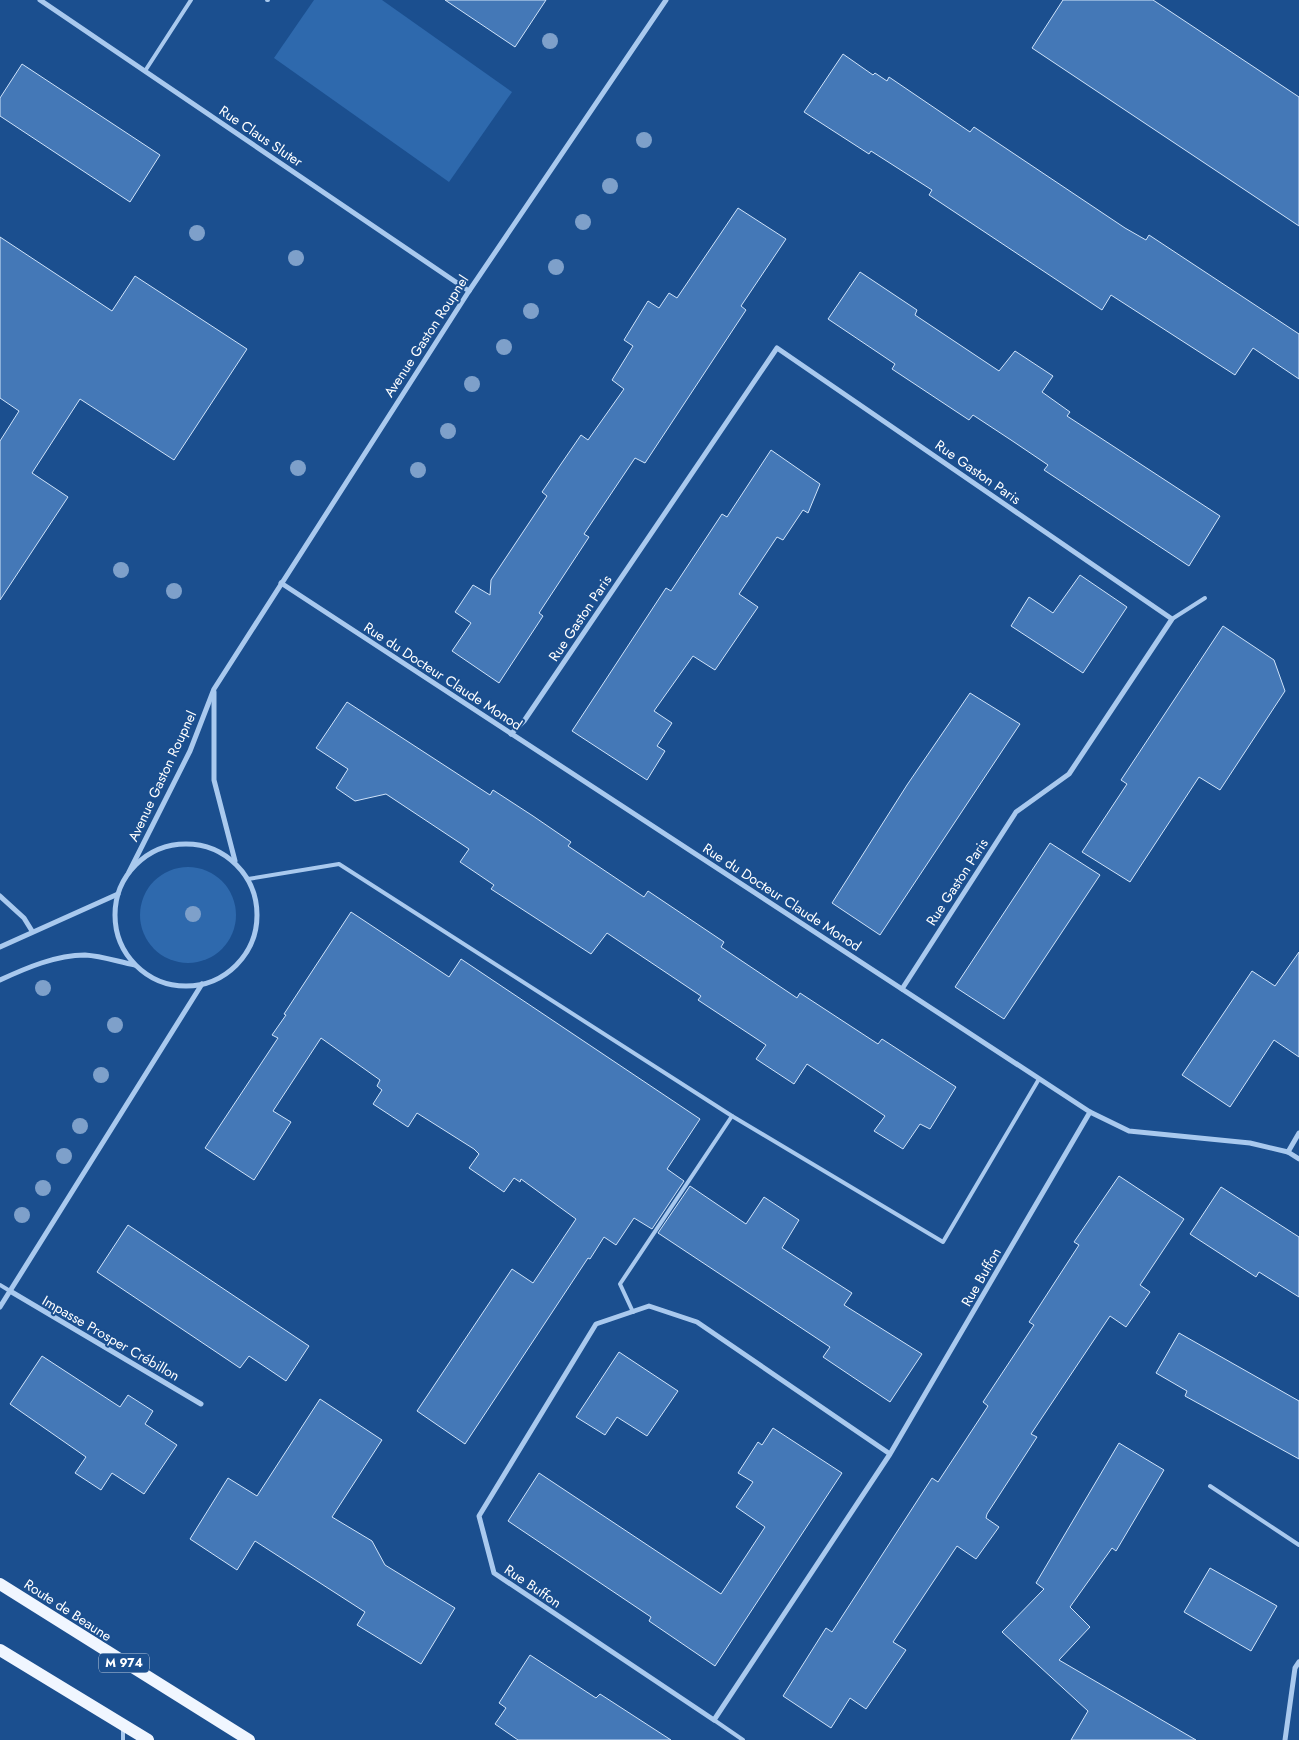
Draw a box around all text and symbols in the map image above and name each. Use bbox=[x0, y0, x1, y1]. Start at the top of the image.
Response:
street label: Rue Claus Sluter bbox=[215, 101, 307, 172]
street label: Avenue Gaston Roupnel bbox=[379, 271, 473, 401]
street label: Rue Gaston Paris bbox=[931, 435, 1025, 509]
street label: Rue Gaston Paris bbox=[544, 570, 617, 665]
street label: Rue du Docteur Claude Monod bbox=[360, 617, 526, 735]
street label: Avenue Gaston Roupnel bbox=[123, 707, 201, 845]
street label: Rue Gaston Paris bbox=[921, 834, 993, 930]
street label: Rue du Docteur Claude Monod bbox=[699, 838, 865, 956]
street label: Rue Buffon bbox=[956, 1244, 1006, 1310]
street label: Impasse Prosper Crébillon bbox=[39, 1290, 183, 1386]
street label: Rue Buffon bbox=[501, 1560, 565, 1612]
street label: Route de Beaune bbox=[20, 1574, 116, 1646]
road number: M 974 bbox=[99, 1654, 149, 1672]

